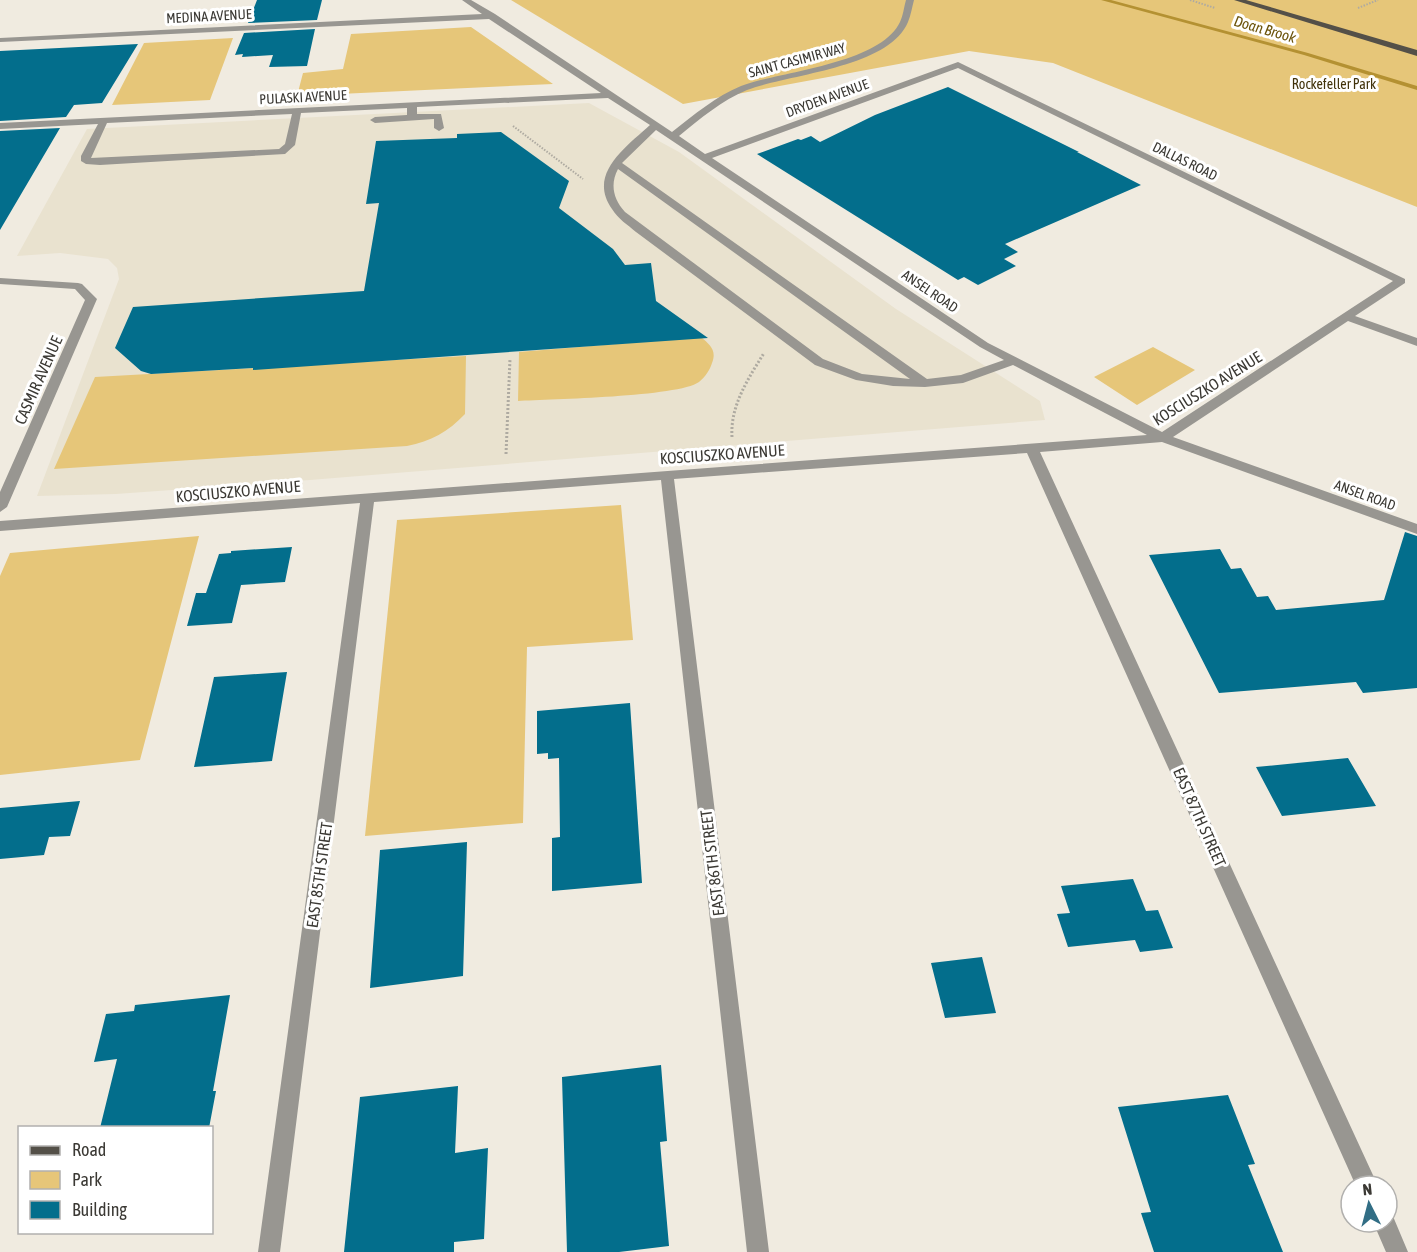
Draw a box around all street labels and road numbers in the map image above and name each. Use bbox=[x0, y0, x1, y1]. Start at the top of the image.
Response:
street label: MEDINA AVENUE bbox=[166, 6, 252, 26]
street label: SAINT CASIMIR WAY bbox=[747, 39, 848, 81]
street label: DRYDEN AVENUE bbox=[783, 76, 871, 120]
street label: PULASKI AVENUE bbox=[259, 87, 347, 107]
street label: DALLAS ROAD bbox=[1150, 138, 1220, 184]
street label: ANSEL ROAD bbox=[899, 266, 961, 316]
street label: CASMIR AVENUE bbox=[11, 333, 66, 427]
street label: KOSCIUSZKO AVENUE bbox=[1149, 347, 1265, 429]
street label: KOSCIUSZKO AVENUE bbox=[659, 441, 785, 467]
street label: KOSCIUSZKO AVENUE bbox=[175, 477, 301, 505]
street label: ANSEL ROAD bbox=[1332, 477, 1398, 514]
street label: EAST 87TH STREET bbox=[1170, 765, 1230, 869]
street label: EAST 86TH STREET bbox=[697, 809, 727, 917]
street label: EAST 85TH STREET bbox=[303, 821, 335, 929]

